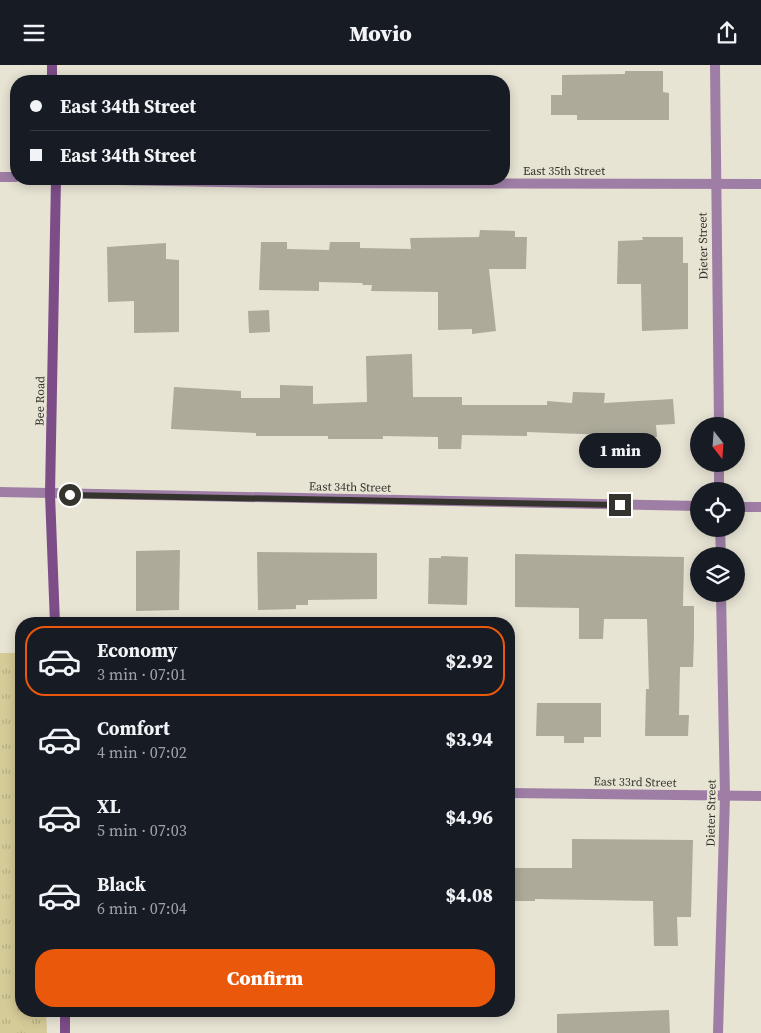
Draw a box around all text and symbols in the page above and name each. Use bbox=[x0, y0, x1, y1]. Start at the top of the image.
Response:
text: Movio bbox=[349, 18, 412, 48]
icon: menu bbox=[20, 19, 48, 47]
icon: share bbox=[713, 19, 741, 47]
text: East 34th Street bbox=[60, 93, 196, 119]
text: East 34th Street bbox=[60, 142, 196, 168]
street label: East 35th Street bbox=[523, 163, 605, 179]
street label: Dieter Street bbox=[694, 212, 712, 280]
street label: Bee Road bbox=[32, 376, 48, 426]
north arrow bbox=[690, 417, 745, 473]
map controls bbox=[690, 417, 745, 602]
callout: 1 min bbox=[579, 433, 661, 467]
text: 1 min bbox=[599, 439, 641, 461]
street label: East 34th Street bbox=[309, 478, 391, 496]
button: locate bbox=[690, 482, 745, 537]
route start bbox=[59, 484, 81, 506]
route end bbox=[609, 494, 631, 516]
button: layers bbox=[690, 547, 745, 602]
text: Economy bbox=[97, 637, 178, 663]
icon: car bbox=[37, 639, 82, 684]
text: $2.92 bbox=[445, 648, 493, 674]
text: 3 min · 07:01 bbox=[97, 663, 187, 685]
text: Comfort bbox=[97, 715, 170, 741]
icon: car bbox=[37, 717, 82, 762]
text: $3.94 bbox=[445, 726, 493, 752]
text: 4 min · 07:02 bbox=[97, 741, 187, 763]
street label: East 33rd Street bbox=[593, 773, 677, 791]
street label: Dieter Street bbox=[702, 779, 720, 847]
text: XL bbox=[97, 793, 120, 819]
icon: car bbox=[37, 795, 82, 840]
text: $4.96 bbox=[445, 804, 493, 830]
text: 5 min · 07:03 bbox=[97, 819, 187, 841]
text: Black bbox=[97, 871, 146, 897]
icon: car bbox=[37, 873, 82, 918]
text: $4.08 bbox=[445, 882, 493, 908]
text: 6 min · 07:04 bbox=[97, 897, 187, 919]
button: Confirm bbox=[35, 949, 495, 1007]

